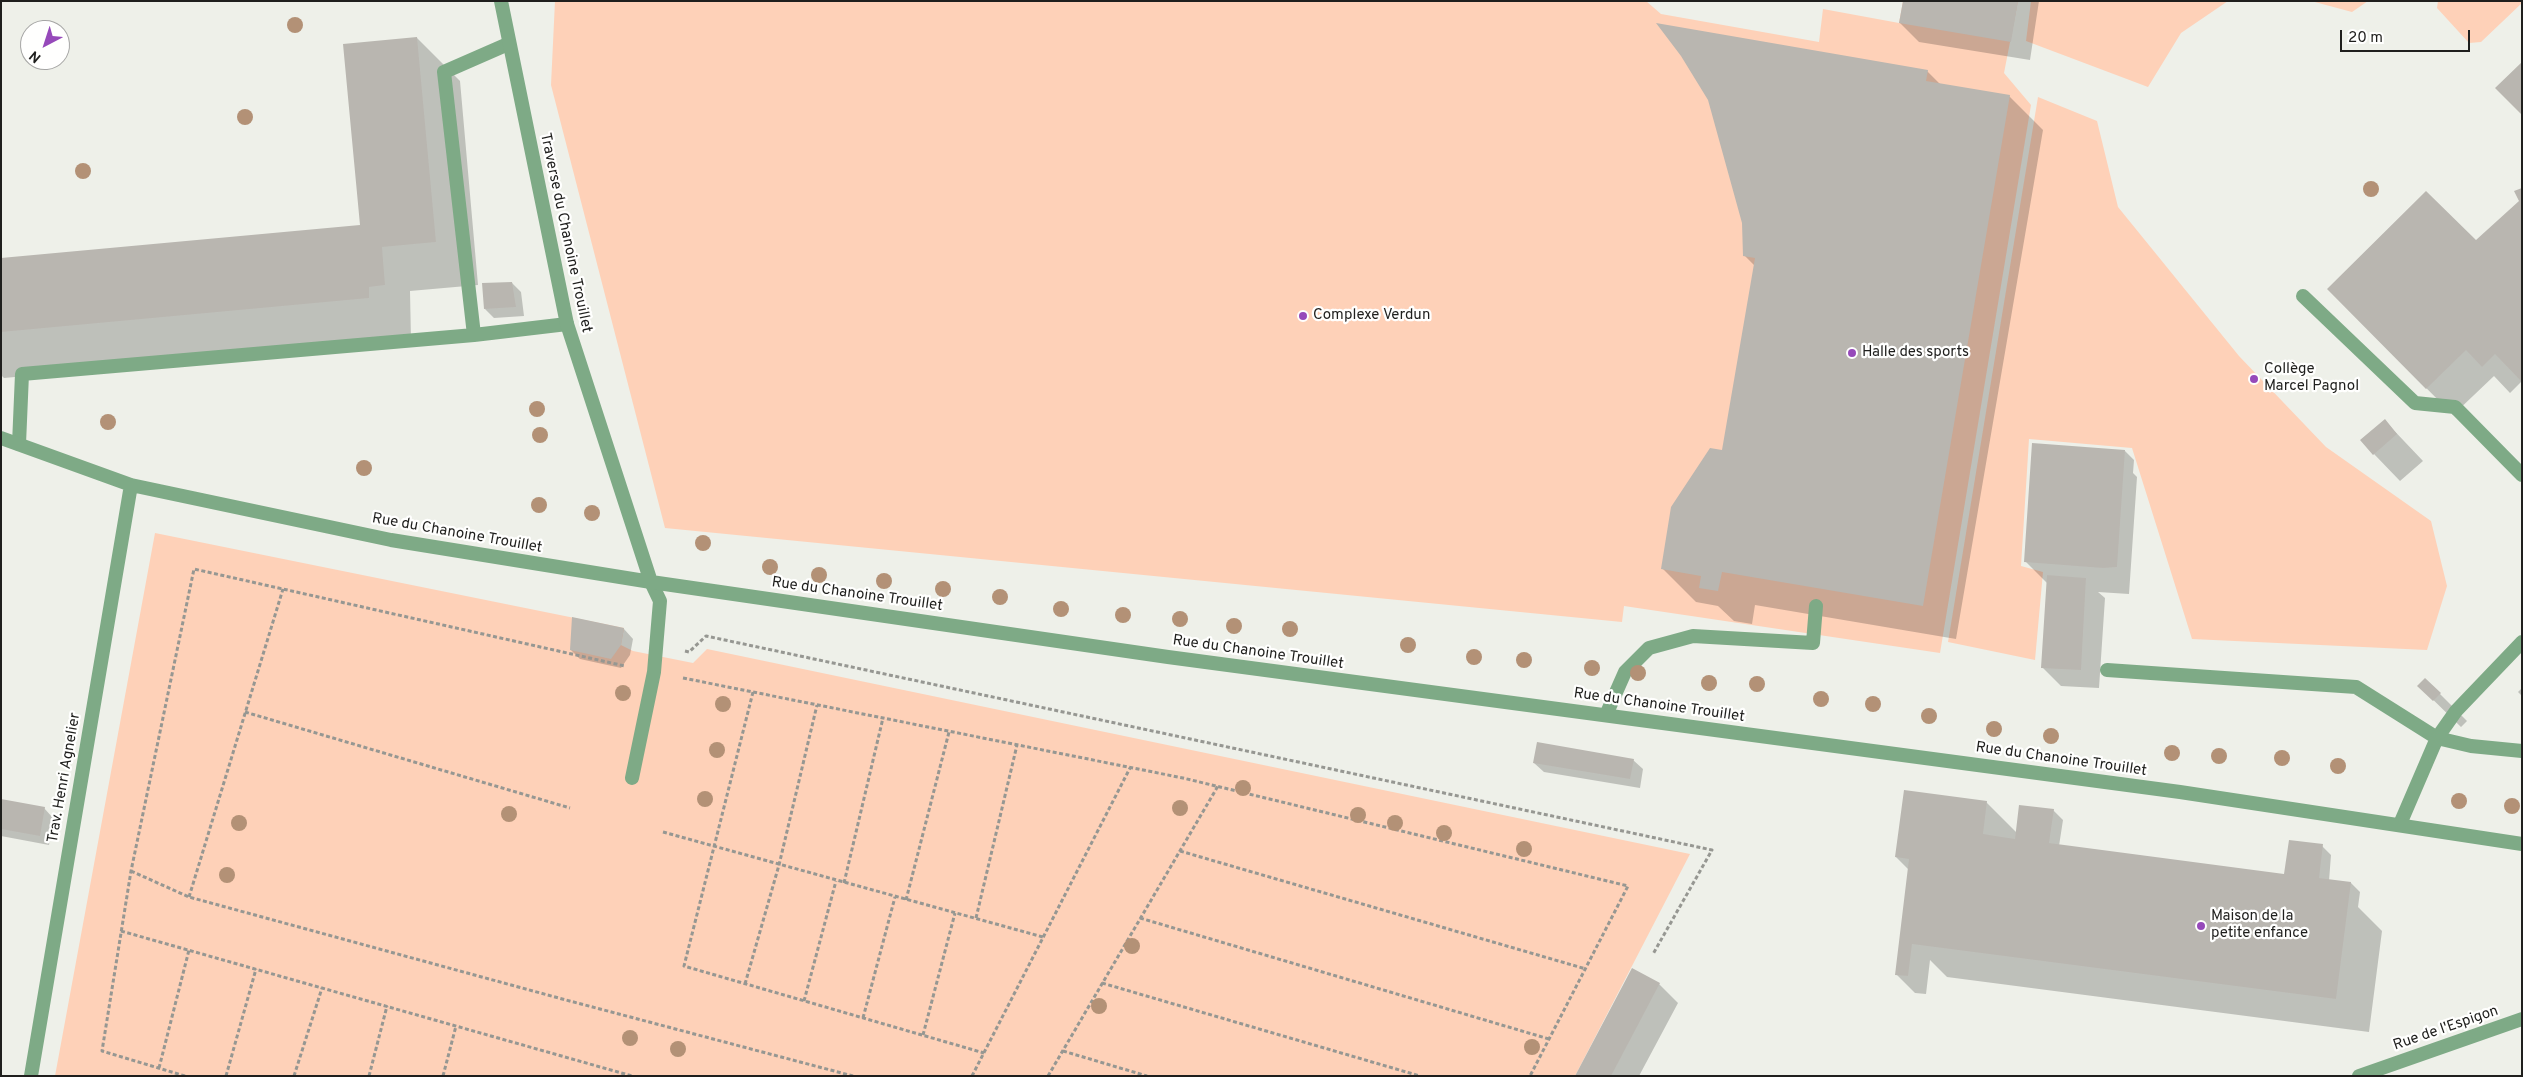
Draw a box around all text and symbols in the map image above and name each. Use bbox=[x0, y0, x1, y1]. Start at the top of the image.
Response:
north arrow bbox=[20, 20, 70, 70]
scale bar bbox=[2343, 20, 2473, 52]
text: 20 m bbox=[2348, 29, 2383, 48]
text: N bbox=[26, 46, 45, 66]
street label: Traverse du Chanoine Trouillet bbox=[535, 132, 595, 334]
place label: Complexe Verdun bbox=[1313, 307, 1430, 325]
marker: Complexe Verdun bbox=[1297, 310, 1309, 322]
place label: Halle des sports bbox=[1862, 344, 1969, 362]
marker: Halle des sports bbox=[1846, 347, 1858, 359]
place label: Collège Marcel Pagnol bbox=[2264, 361, 2359, 396]
marker: Collège Marcel Pagnol bbox=[2248, 373, 2260, 385]
street label: Rue du Chanoine Trouillet bbox=[370, 510, 544, 558]
street label: Rue du Chanoine Trouillet bbox=[770, 574, 944, 616]
street label: Rue du Chanoine Trouillet bbox=[1171, 632, 1345, 674]
street label: Rue du Chanoine Trouillet bbox=[1572, 685, 1746, 727]
street label: Trav. Henri Agnelier bbox=[45, 711, 85, 845]
street label: Rue du Chanoine Trouillet bbox=[1974, 739, 2148, 781]
place label: Maison de la petite enfance bbox=[2211, 908, 2308, 943]
marker: Maison de la petite enfance bbox=[2195, 920, 2207, 932]
street label: Rue de l'Espigon bbox=[2391, 1003, 2501, 1055]

